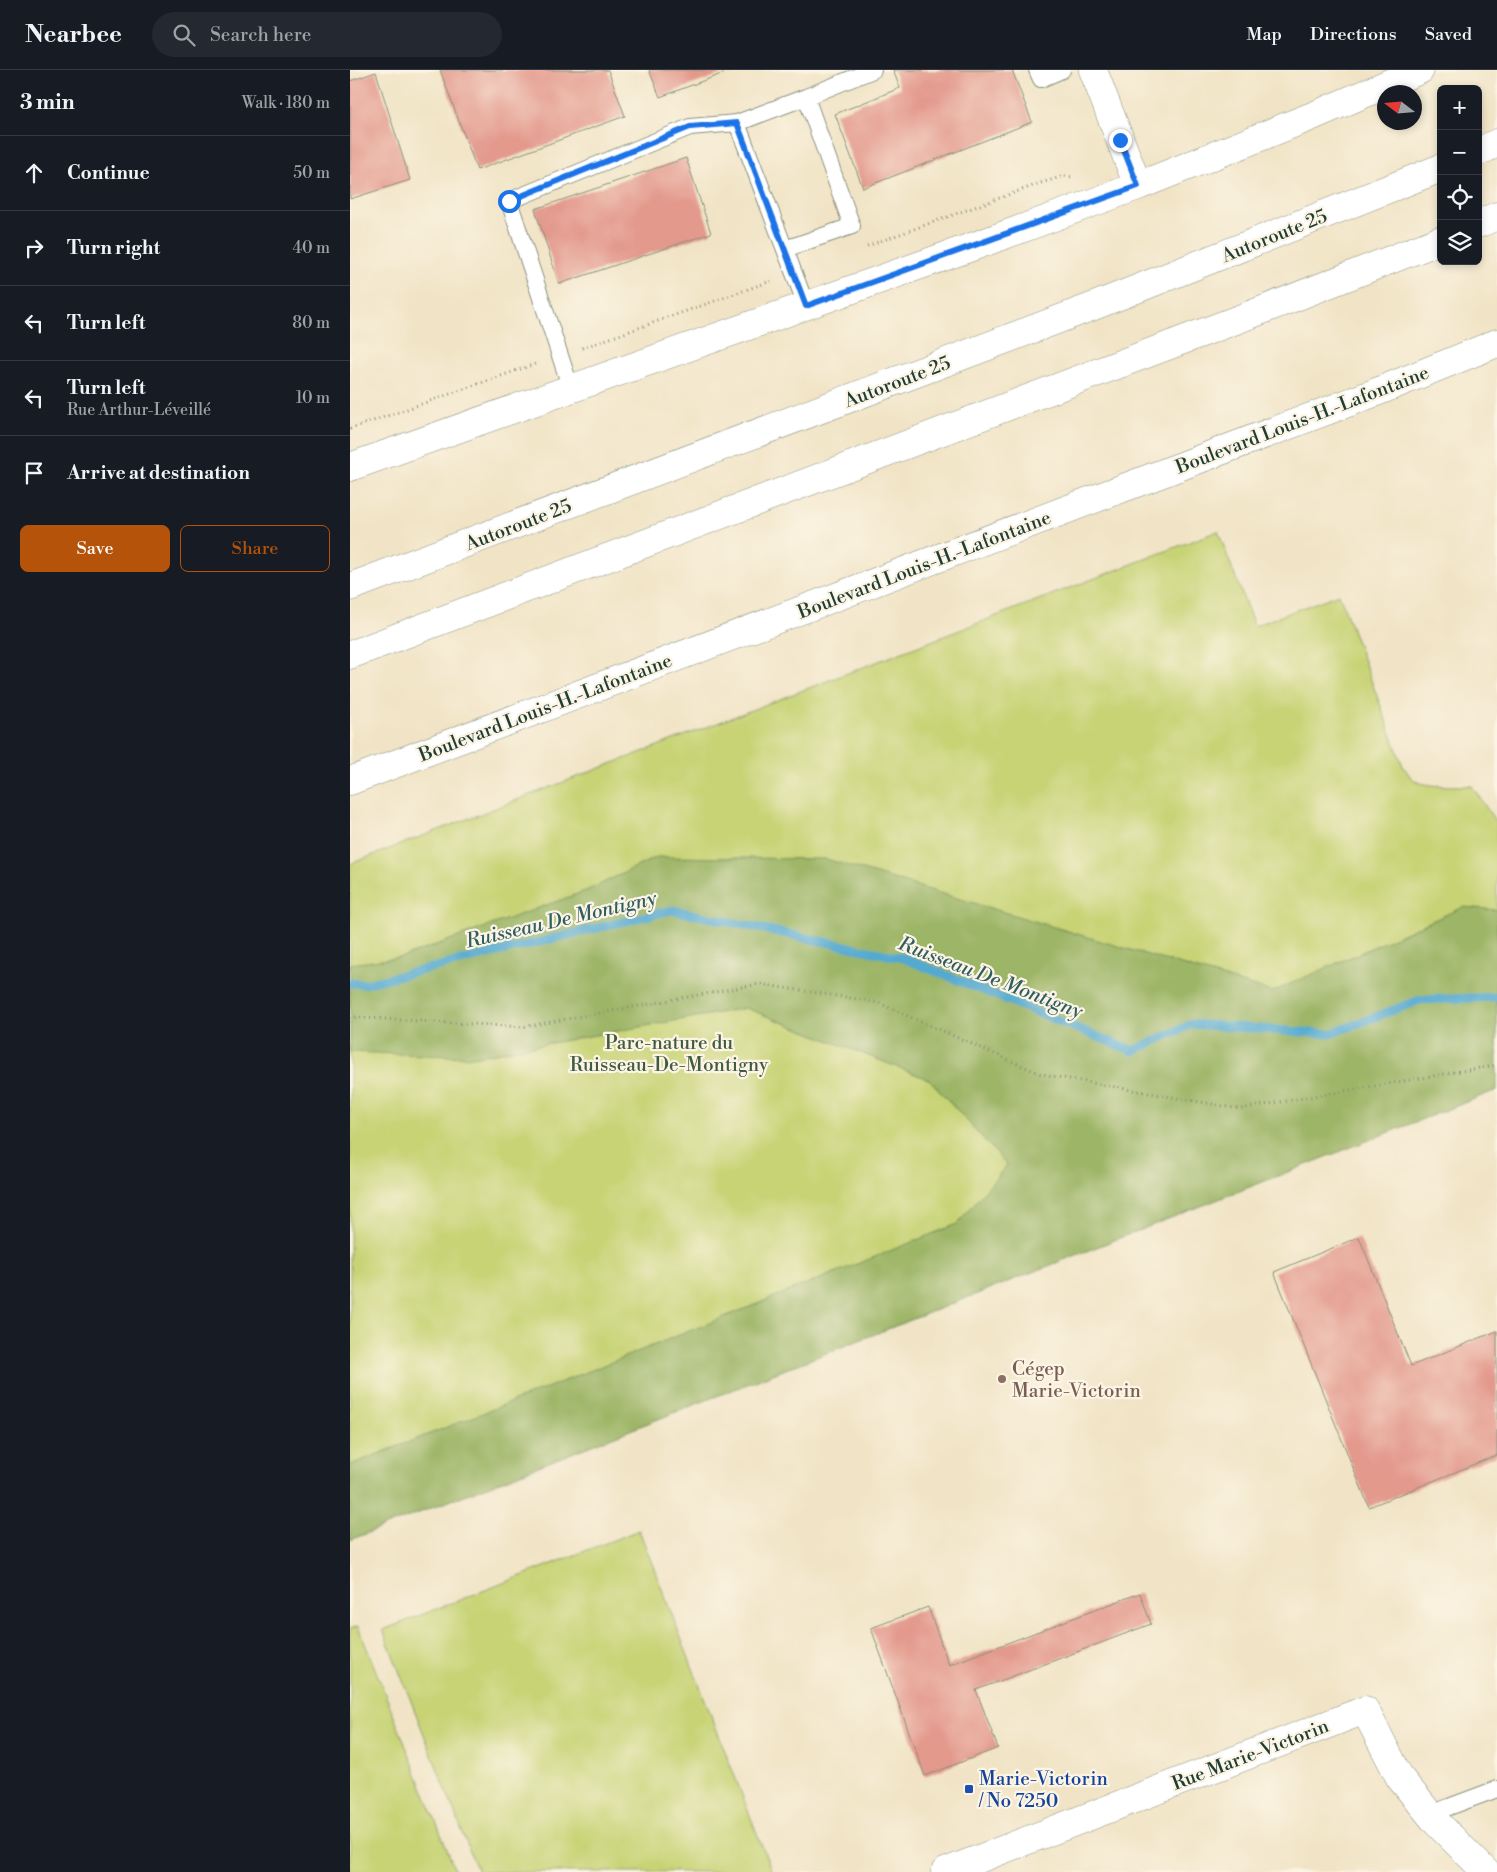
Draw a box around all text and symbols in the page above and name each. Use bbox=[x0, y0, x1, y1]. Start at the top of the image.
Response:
search box bbox=[152, 12, 502, 57]
text: Nearbee bbox=[25, 20, 122, 50]
icon: search bbox=[170, 21, 198, 49]
text: Search here bbox=[210, 23, 311, 47]
text: Map bbox=[1246, 23, 1282, 46]
text: Directions bbox=[1310, 23, 1397, 46]
text: Saved bbox=[1425, 23, 1472, 46]
north arrow bbox=[1377, 85, 1422, 130]
map controls bbox=[1437, 85, 1482, 265]
button: + bbox=[1437, 85, 1482, 130]
text: 3 min bbox=[20, 90, 75, 116]
text: Walk · 180 m bbox=[242, 93, 330, 113]
route end bbox=[1109, 129, 1132, 152]
button: − bbox=[1437, 130, 1482, 175]
icon: ahead bbox=[20, 159, 48, 187]
text: Continue bbox=[67, 161, 150, 185]
text: 50 m bbox=[293, 163, 330, 183]
button: locate bbox=[1437, 175, 1482, 220]
route start bbox=[498, 190, 521, 213]
street label: Autoroute 25 bbox=[1217, 204, 1331, 268]
button: layers bbox=[1437, 220, 1482, 265]
icon: right bbox=[20, 234, 48, 262]
text: Turn right bbox=[67, 236, 160, 260]
text: 40 m bbox=[293, 238, 330, 258]
icon: left bbox=[20, 309, 48, 337]
text: Turn left bbox=[67, 311, 146, 335]
text: 80 m bbox=[292, 313, 330, 333]
street label: Autoroute 25 bbox=[840, 351, 954, 414]
street label: Boulevard Louis-H.-Lafontaine bbox=[1171, 360, 1432, 480]
text: Turn left bbox=[67, 376, 146, 400]
icon: left bbox=[20, 384, 48, 412]
text: 10 m bbox=[296, 388, 330, 408]
text: Rue Arthur-Léveillé bbox=[67, 400, 211, 420]
icon: arrive bbox=[20, 459, 48, 487]
text: Arrive at destination bbox=[67, 461, 250, 485]
street label: Autoroute 25 bbox=[461, 494, 575, 557]
street label: Boulevard Louis-H.-Lafontaine bbox=[793, 505, 1054, 625]
button: Save bbox=[20, 525, 170, 572]
button: Share bbox=[180, 525, 330, 572]
street label: Boulevard Louis-H.-Lafontaine bbox=[414, 648, 675, 768]
water label: Ruisseau De Montigny bbox=[462, 886, 660, 955]
water label: Ruisseau De Montigny bbox=[894, 931, 1087, 1025]
park label: Parc-nature du Ruisseau-De-Montigny bbox=[570, 1031, 769, 1077]
place label: Cégep Marie-Victorin bbox=[1012, 1357, 1141, 1403]
marker: Cégep Marie-Victorin bbox=[996, 1373, 1008, 1385]
street label: Rue Marie-Victorin bbox=[1168, 1714, 1332, 1796]
place label: Marie-Victorin / No 7250 bbox=[978, 1767, 1108, 1813]
marker: Marie-Victorin / No 7250 bbox=[963, 1783, 975, 1795]

